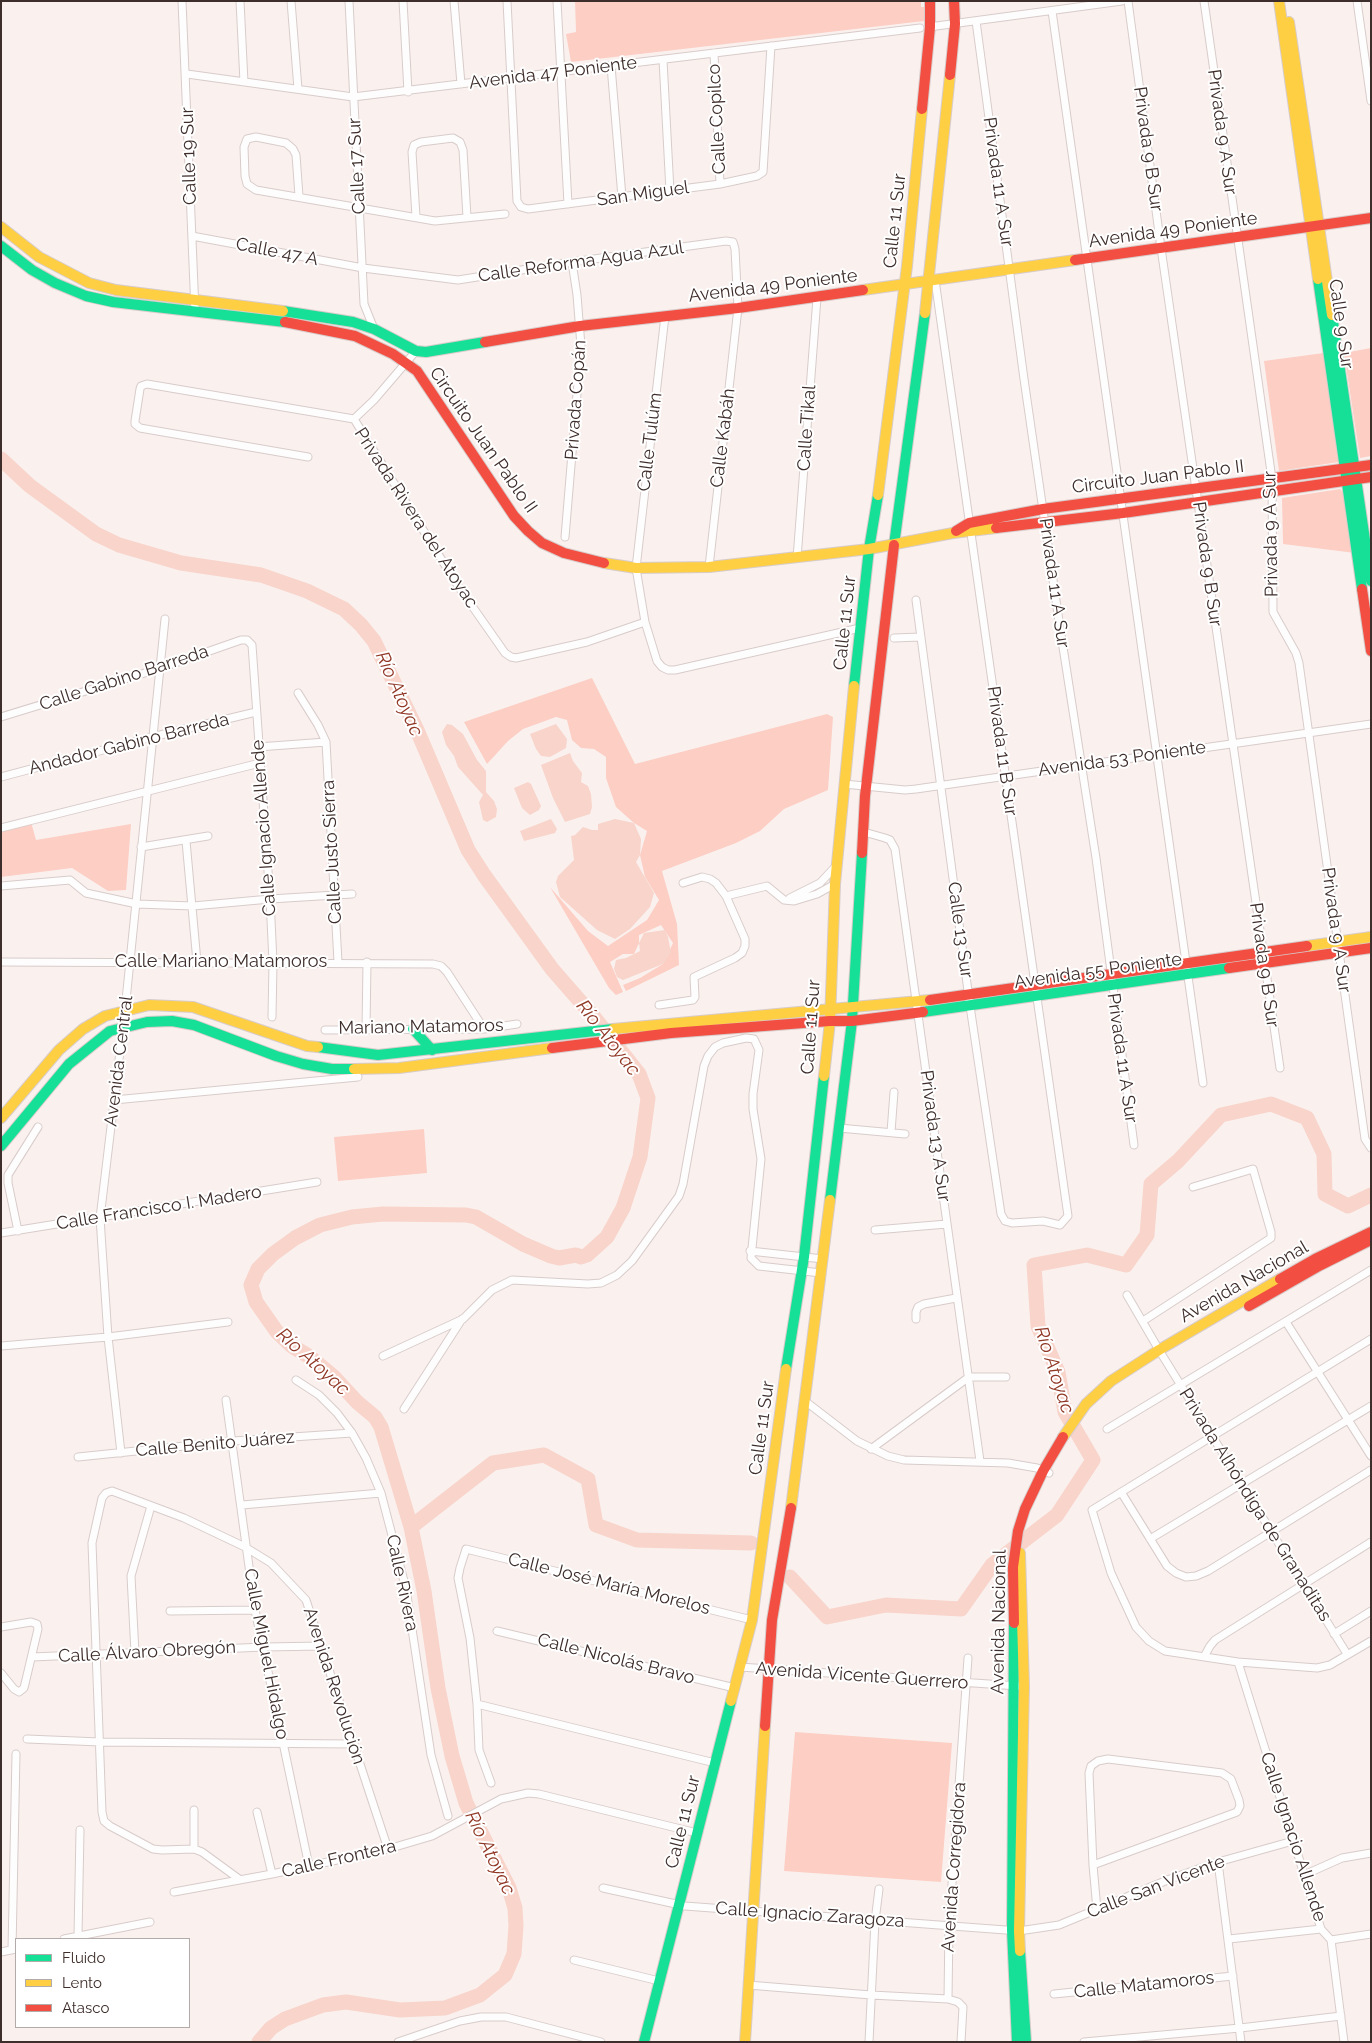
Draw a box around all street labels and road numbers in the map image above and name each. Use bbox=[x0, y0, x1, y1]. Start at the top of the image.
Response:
street label: Avenida 47 Poniente bbox=[468, 52, 638, 94]
street label: Calle Copilco bbox=[703, 63, 731, 175]
street label: Privada 9 A Sur bbox=[1203, 68, 1241, 196]
street label: Privada 9 B Sur bbox=[1129, 85, 1167, 213]
street label: Calle 19 Sur bbox=[176, 107, 202, 205]
street label: Privada 11 A Sur bbox=[978, 116, 1018, 248]
street label: Calle 17 Sur bbox=[344, 117, 370, 215]
street label: Calle 11 Sur bbox=[879, 173, 911, 269]
street label: San Miguel bbox=[596, 177, 690, 211]
street label: Avenida 49 Poniente bbox=[1087, 207, 1259, 253]
street label: Calle 47 A bbox=[234, 233, 320, 271]
street label: Calle Reforma Agua Azul bbox=[477, 237, 685, 287]
street label: Avenida 49 Poniente bbox=[687, 265, 859, 307]
street label: Calle 9 Sur bbox=[1324, 278, 1358, 370]
street label: Privada Copán bbox=[561, 339, 591, 461]
street label: Circuito Juan Pablo II bbox=[424, 363, 542, 517]
street label: Calle Tikal bbox=[793, 384, 821, 472]
street label: Calle Kabáh bbox=[706, 387, 740, 489]
street label: Calle Tulúm bbox=[633, 391, 667, 493]
street label: Privada Rivera del Atoyac bbox=[350, 424, 482, 612]
street label: Circuito Juan Pablo II bbox=[1071, 456, 1245, 498]
street label: Privada 9 A Sur bbox=[1259, 471, 1283, 597]
street label: Privada 9 B Sur bbox=[1188, 500, 1226, 628]
street label: Privada 11 A Sur bbox=[1034, 517, 1074, 649]
street label: Calle 11 Sur bbox=[829, 575, 861, 671]
street label: Calle Gabino Barreda bbox=[37, 640, 211, 716]
street label: Privada 11 B Sur bbox=[982, 685, 1022, 817]
street label: Andador Gabino Barreda bbox=[27, 709, 231, 779]
street label: Avenida 53 Poniente bbox=[1037, 737, 1207, 781]
street label: Calle Ignacio Allende bbox=[247, 739, 281, 917]
street label: Calle Justo Sierra bbox=[317, 780, 347, 924]
street label: Privada 9 A Sur bbox=[1317, 866, 1355, 994]
street label: Calle 13 Sur bbox=[943, 880, 977, 980]
street label: Privada 9 B Sur bbox=[1245, 901, 1283, 1029]
street label: Avenida 55 Poniente bbox=[1013, 949, 1183, 993]
street label: Calle Mariano Matamoros bbox=[115, 951, 327, 973]
street label: Calle 11 Sur bbox=[797, 979, 825, 1075]
street label: Privada 11 A Sur bbox=[1102, 992, 1142, 1124]
street label: Avenida Central bbox=[100, 994, 138, 1128]
street label: Mariano Matamoros bbox=[338, 1015, 504, 1039]
street label: Privada 13 A Sur bbox=[915, 1069, 955, 1203]
street label: Calle Francisco I. Madero bbox=[55, 1181, 263, 1235]
street label: Avenida Nacional bbox=[1176, 1236, 1312, 1328]
street label: Calle 11 Sur bbox=[745, 1379, 779, 1477]
street label: Privada Alhóndiga de Granaditas bbox=[1174, 1384, 1336, 1626]
street label: Calle Benito Juárez bbox=[135, 1426, 295, 1462]
street label: Calle Rivera bbox=[381, 1533, 423, 1633]
street label: Calle José María Morelos bbox=[506, 1548, 712, 1620]
street label: Avenida Nacional bbox=[987, 1549, 1011, 1695]
street label: Calle Miguel Hidalgo bbox=[239, 1567, 293, 1741]
street label: Avenida Revolución bbox=[298, 1605, 370, 1767]
street label: Calle Nicolás Bravo bbox=[535, 1629, 697, 1689]
street label: Calle Álvaro Obregón bbox=[58, 1637, 236, 1667]
street label: Avenida Vicente Guerrero bbox=[755, 1658, 969, 1694]
street label: Calle Ignacio Allende bbox=[1255, 1750, 1331, 1924]
street label: Calle 11 Sur bbox=[661, 1773, 705, 1871]
street label: Avenida Corregidora bbox=[937, 1781, 971, 1953]
street label: Calle Frontera bbox=[280, 1835, 398, 1883]
street label: Calle San Vicente bbox=[1084, 1851, 1228, 1923]
street label: Calle Ignacio Zaragoza bbox=[715, 1898, 905, 1932]
street label: Calle Matamoros bbox=[1073, 1967, 1215, 2003]

